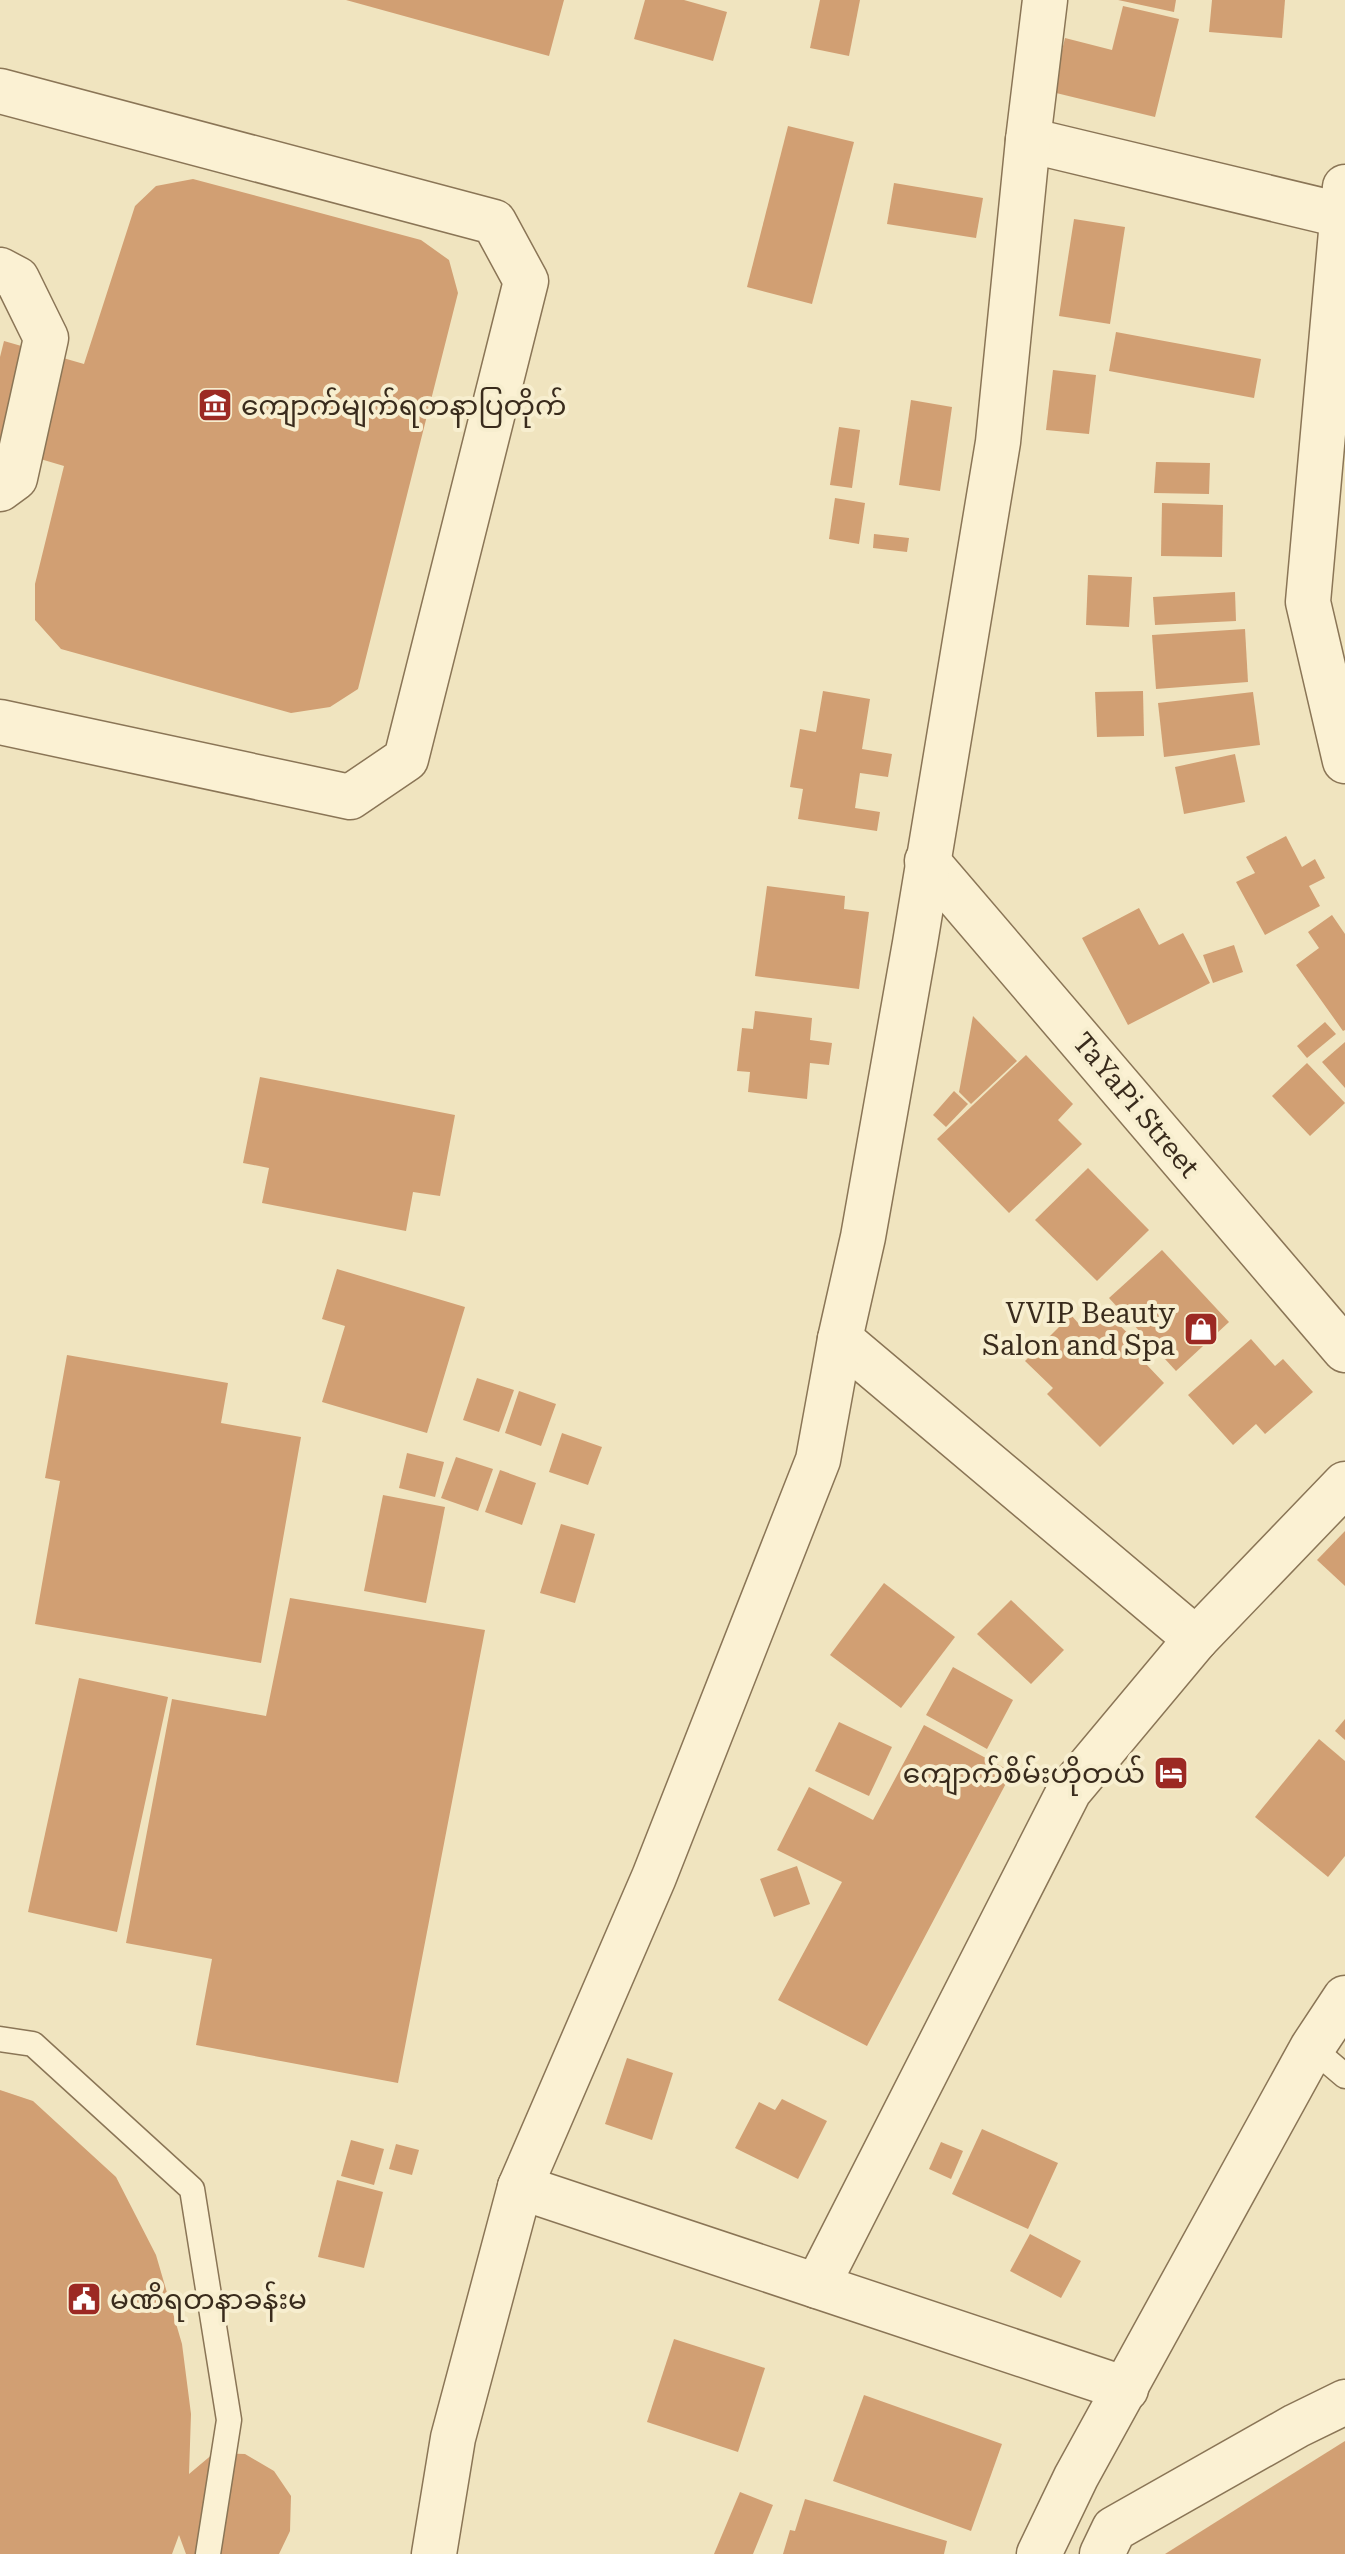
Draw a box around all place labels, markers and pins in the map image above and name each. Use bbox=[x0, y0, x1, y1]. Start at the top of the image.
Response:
museum icon: ကျောက်မျက်ရတနာပြတိုက် bbox=[196, 386, 234, 424]
place label: ကျောက်မျက်ရတနာပြတိုက် bbox=[241, 387, 567, 428]
place label: VVIP Beauty Salon and Spa bbox=[982, 1297, 1175, 1362]
shop icon: VVIP Beauty Salon and Spa bbox=[1182, 1310, 1220, 1348]
hotel icon: ကျောက်စိမ်းဟိုတယ် bbox=[1152, 1754, 1190, 1792]
place label: ကျောက်စိမ်းဟိုတယ် bbox=[903, 1755, 1145, 1796]
public building icon: မဏိရတနာခန်းမ bbox=[65, 2280, 103, 2318]
place label: မဏိရတနာခန်းမ bbox=[110, 2281, 307, 2322]

